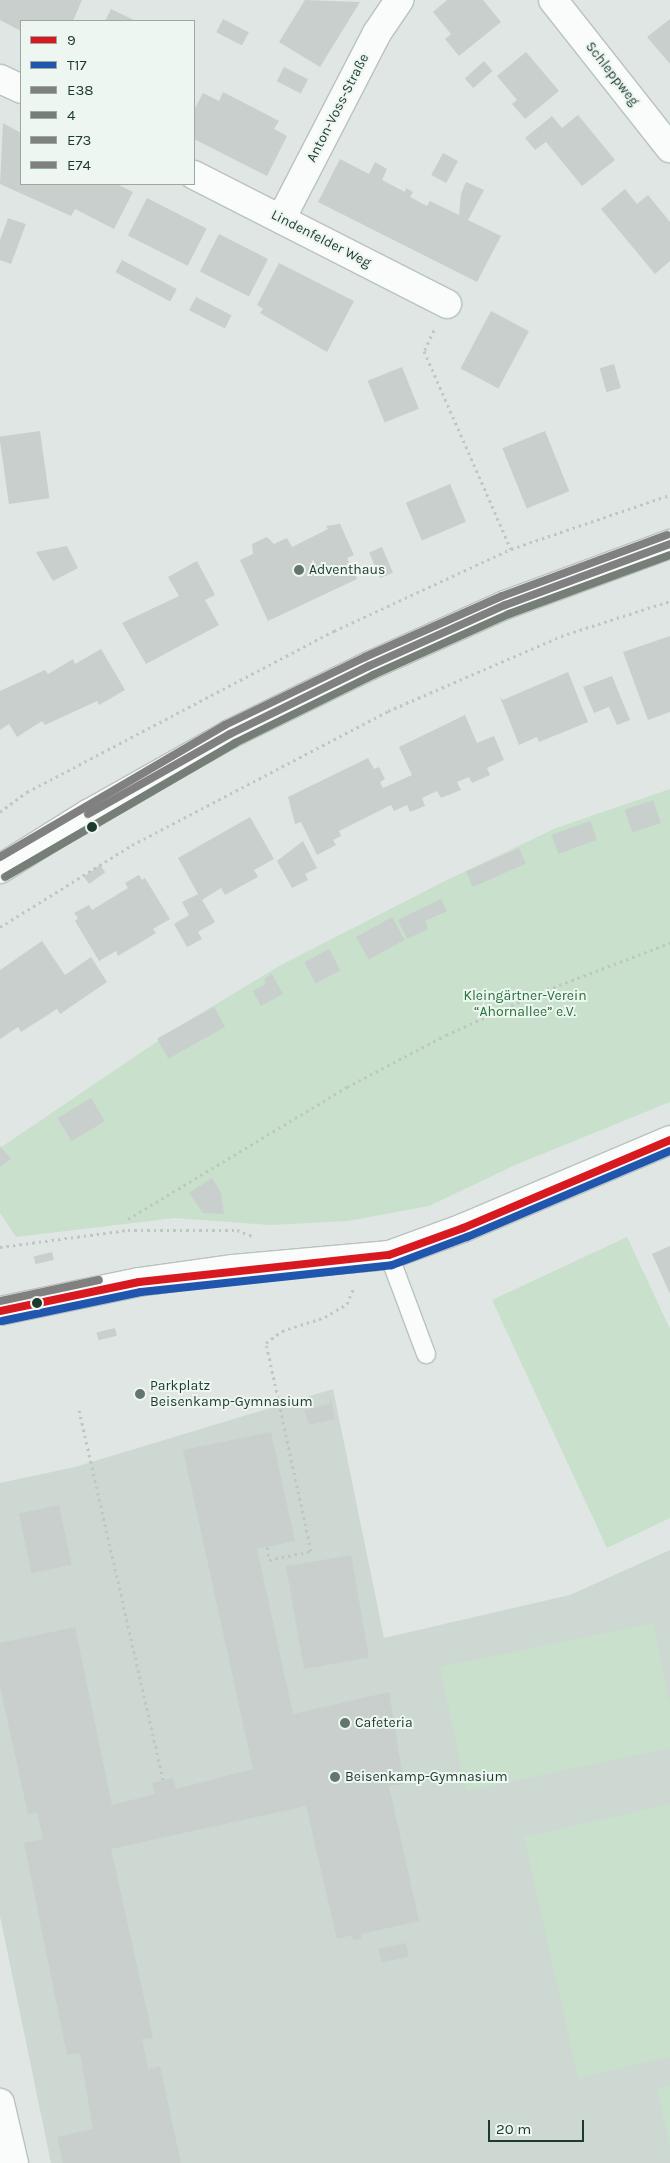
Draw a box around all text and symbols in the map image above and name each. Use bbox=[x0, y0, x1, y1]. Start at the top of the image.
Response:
legend bbox=[20, 20, 195, 185]
text: 9 bbox=[67, 31, 76, 49]
street label: Schleppweg bbox=[582, 39, 642, 109]
street label: Anton-Voss-Straße bbox=[303, 51, 373, 165]
text: T17 bbox=[67, 56, 87, 74]
text: E38 bbox=[67, 81, 94, 99]
text: 4 bbox=[67, 106, 75, 124]
text: E73 bbox=[67, 131, 91, 149]
text: E74 bbox=[67, 156, 91, 174]
street label: Lindenfelder Weg bbox=[268, 207, 374, 271]
place label: Adventhaus bbox=[309, 562, 385, 578]
marker: Adventhaus bbox=[293, 564, 305, 576]
unlabelled marker bbox=[87, 822, 97, 832]
park label: Kleingärtner-Verein “Ahornallee” e.V. bbox=[463, 988, 587, 1020]
unlabelled marker bbox=[32, 1298, 42, 1308]
place label: Parkplatz Beisenkamp-Gymnasium bbox=[150, 1378, 313, 1410]
marker: Parkplatz Beisenkamp-Gymnasium bbox=[134, 1388, 146, 1400]
place label: Cafeteria bbox=[355, 1715, 413, 1731]
marker: Cafeteria bbox=[339, 1717, 351, 1729]
place label: Beisenkamp-Gymnasium bbox=[345, 1769, 508, 1785]
marker: Beisenkamp-Gymnasium bbox=[329, 1771, 341, 1783]
scale bar bbox=[490, 2110, 586, 2142]
text: 20 m bbox=[496, 2120, 531, 2138]

